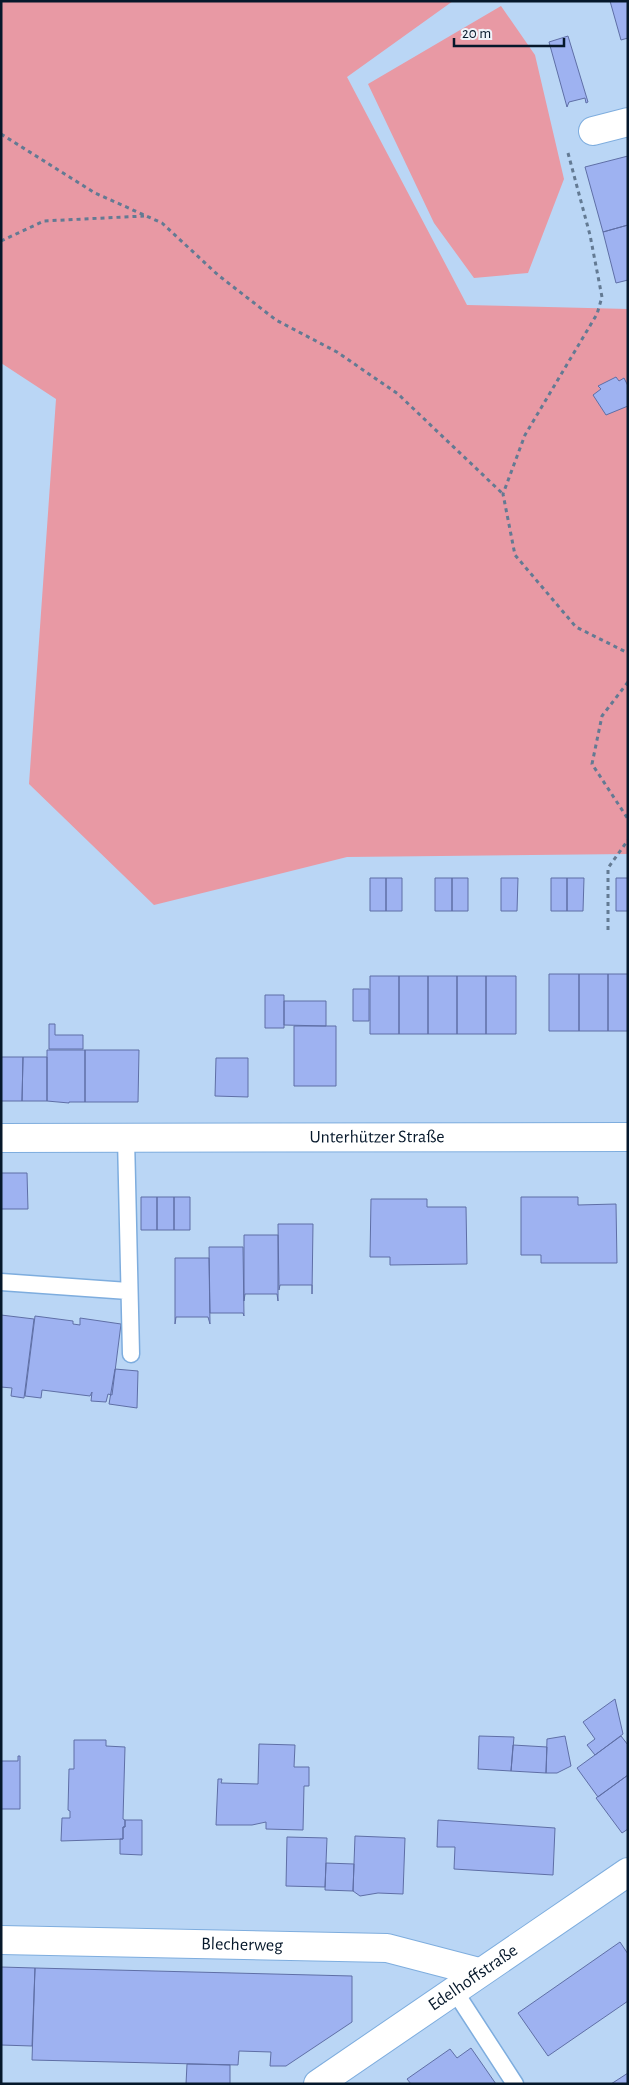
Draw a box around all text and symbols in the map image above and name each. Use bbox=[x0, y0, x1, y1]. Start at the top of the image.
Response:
scale bar bbox=[454, 15, 564, 47]
text: 20 m bbox=[462, 26, 491, 41]
street label: Unterhützer Straße bbox=[309, 1128, 445, 1147]
street label: Blecherweg bbox=[201, 1935, 283, 1955]
street label: Edelhoffstraße bbox=[425, 1941, 521, 2015]

